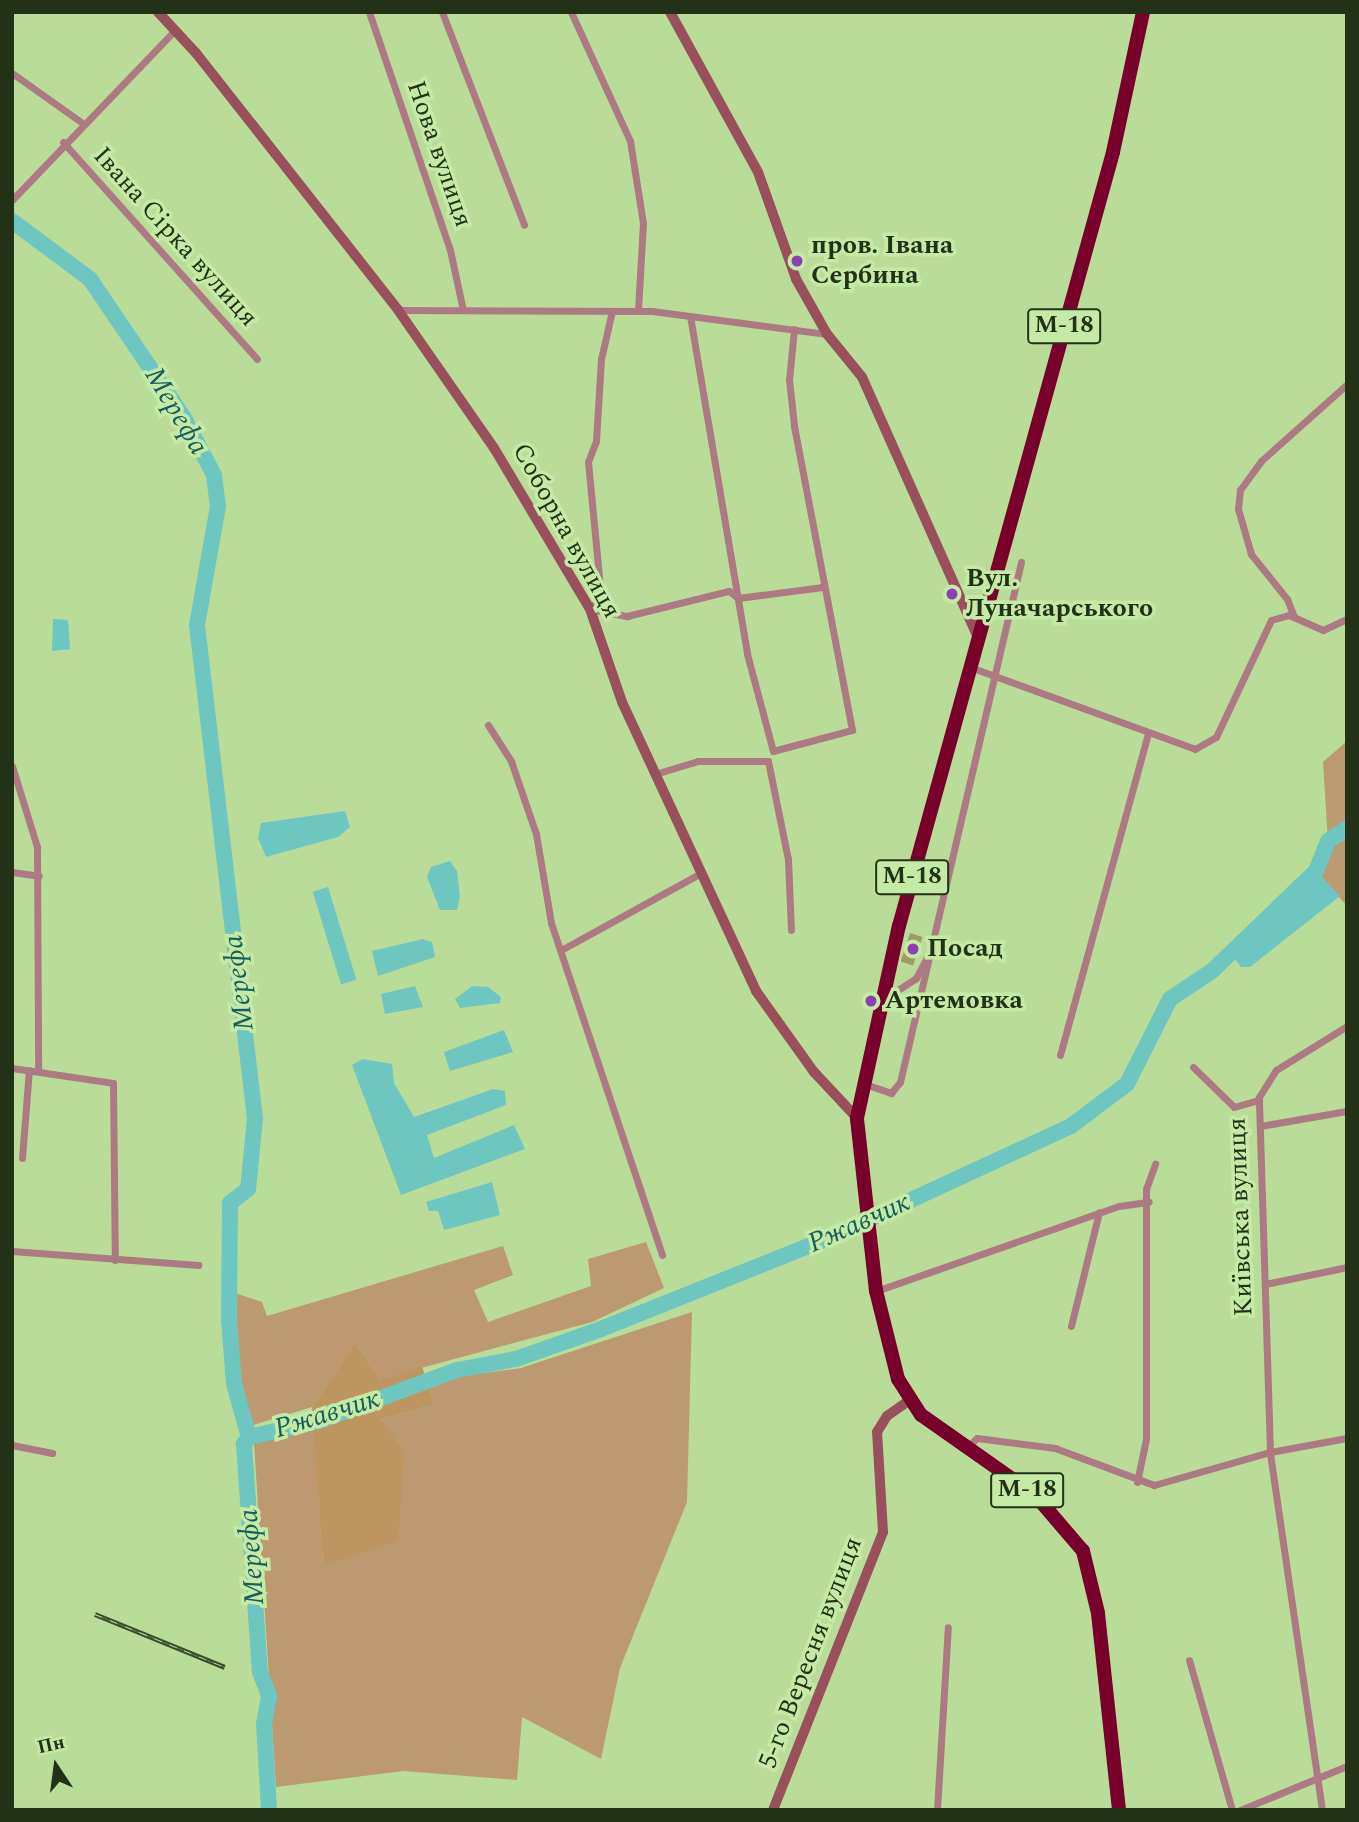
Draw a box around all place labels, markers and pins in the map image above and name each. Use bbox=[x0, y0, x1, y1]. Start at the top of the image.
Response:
place label: пров. Івана Сербина bbox=[811, 230, 953, 292]
marker: пров. Івана Сербина bbox=[789, 253, 805, 269]
place label: Вул. Луначарського bbox=[966, 563, 1153, 624]
marker: Вул. Луначарського bbox=[944, 586, 960, 602]
place label: Посад bbox=[927, 933, 1003, 965]
marker: Посад bbox=[905, 941, 921, 957]
place label: Артемовка bbox=[885, 985, 1023, 1017]
marker: Артемовка bbox=[863, 993, 879, 1009]

